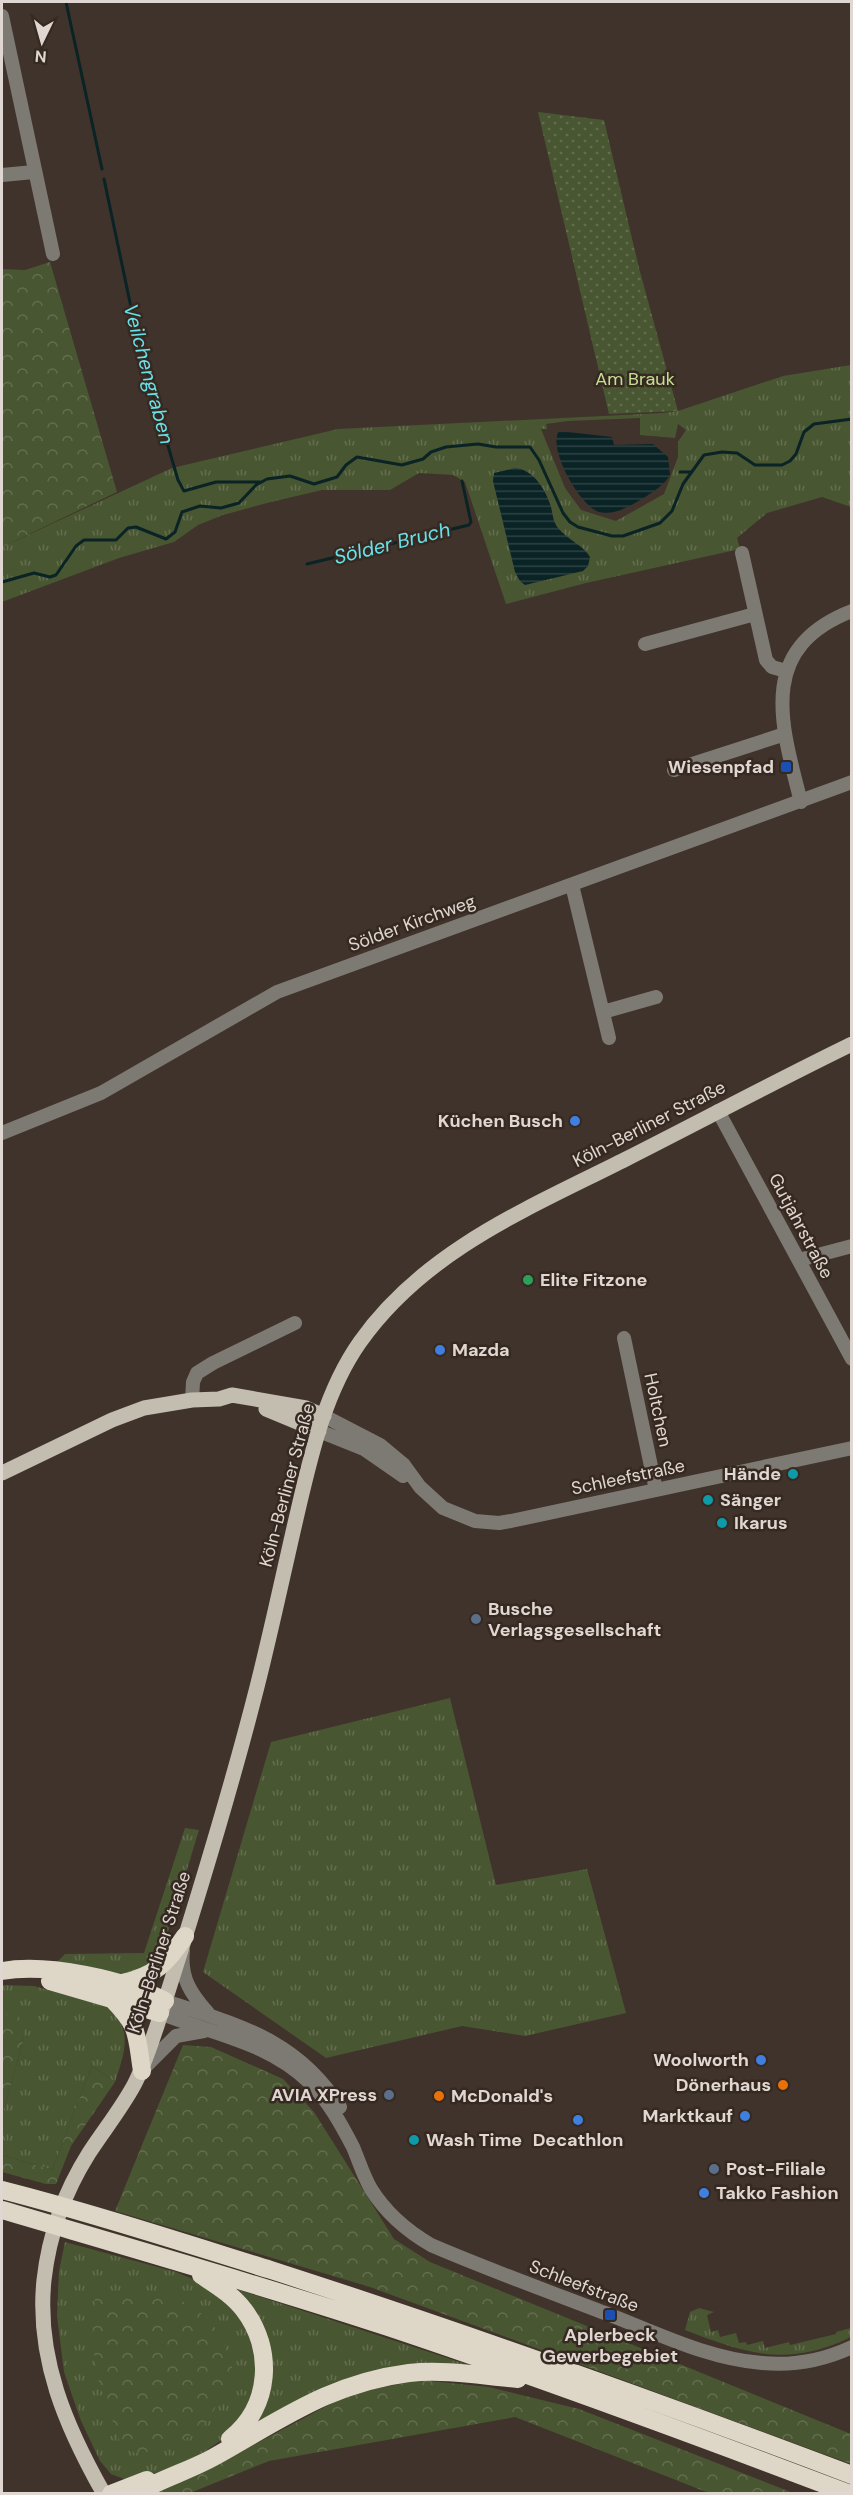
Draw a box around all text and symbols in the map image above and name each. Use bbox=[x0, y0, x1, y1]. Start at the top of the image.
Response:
north arrow bbox=[12, 12, 72, 72]
text: N bbox=[34, 45, 47, 67]
water label: Veilchengraben bbox=[118, 301, 180, 447]
park label: Am Brauk bbox=[595, 367, 675, 391]
water label: Sölder Bruch bbox=[331, 516, 453, 570]
place label: Wiesenpfad bbox=[668, 755, 774, 779]
marker: Wiesenpfad bbox=[779, 760, 793, 774]
street label: Sölder Kirchweg bbox=[345, 889, 479, 957]
street label: Köln-Berliner Straße bbox=[568, 1075, 730, 1173]
place label: Küchen Busch bbox=[438, 1109, 563, 1133]
marker: Küchen Busch bbox=[568, 1114, 582, 1128]
street label: Gutjahrstraße bbox=[763, 1169, 839, 1283]
place label: Elite Fitzone bbox=[540, 1268, 648, 1292]
marker: Elite Fitzone bbox=[521, 1273, 535, 1287]
place label: Mazda bbox=[452, 1338, 510, 1362]
marker: Mazda bbox=[433, 1343, 447, 1357]
street label: Holtchen bbox=[638, 1371, 678, 1449]
street label: Köln-Berliner Straße bbox=[254, 1400, 320, 1570]
street label: Schleefstraße bbox=[569, 1453, 687, 1501]
place label: Hände bbox=[724, 1462, 781, 1486]
marker: Hände bbox=[786, 1467, 800, 1481]
place label: Sänger bbox=[720, 1488, 781, 1512]
marker: Sänger bbox=[701, 1493, 715, 1507]
place label: Ikarus bbox=[734, 1511, 788, 1535]
marker: Ikarus bbox=[715, 1516, 729, 1530]
place label: Busche Verlagsgesellschaft bbox=[488, 1597, 661, 1642]
marker: Busche Verlagsgesellschaft bbox=[469, 1612, 483, 1626]
street label: Köln-Berliner Straße bbox=[122, 1868, 196, 2036]
place label: Woolworth bbox=[653, 2048, 749, 2072]
marker: Woolworth bbox=[754, 2053, 768, 2067]
place label: Dönerhaus bbox=[676, 2073, 771, 2097]
marker: Dönerhaus bbox=[776, 2078, 790, 2092]
place label: AVIA XPress bbox=[271, 2083, 377, 2107]
place label: McDonald's bbox=[451, 2084, 553, 2108]
marker: AVIA XPress bbox=[382, 2088, 396, 2102]
marker: McDonald's bbox=[432, 2089, 446, 2103]
place label: Marktkauf bbox=[643, 2104, 733, 2128]
marker: Marktkauf bbox=[738, 2109, 752, 2123]
marker: Decathlon bbox=[571, 2113, 585, 2127]
place label: Wash Time bbox=[426, 2128, 522, 2152]
place label: Decathlon bbox=[533, 2128, 623, 2152]
marker: Wash Time bbox=[407, 2133, 421, 2147]
place label: Post-Filiale bbox=[726, 2157, 826, 2181]
marker: Post-Filiale bbox=[707, 2162, 721, 2176]
place label: Takko Fashion bbox=[716, 2181, 839, 2205]
marker: Takko Fashion bbox=[697, 2186, 711, 2200]
street label: Schleefstraße bbox=[526, 2254, 642, 2318]
marker: Aplerbeck Gewerbegebiet bbox=[603, 2308, 617, 2322]
place label: Aplerbeck Gewerbegebiet bbox=[542, 2323, 678, 2368]

